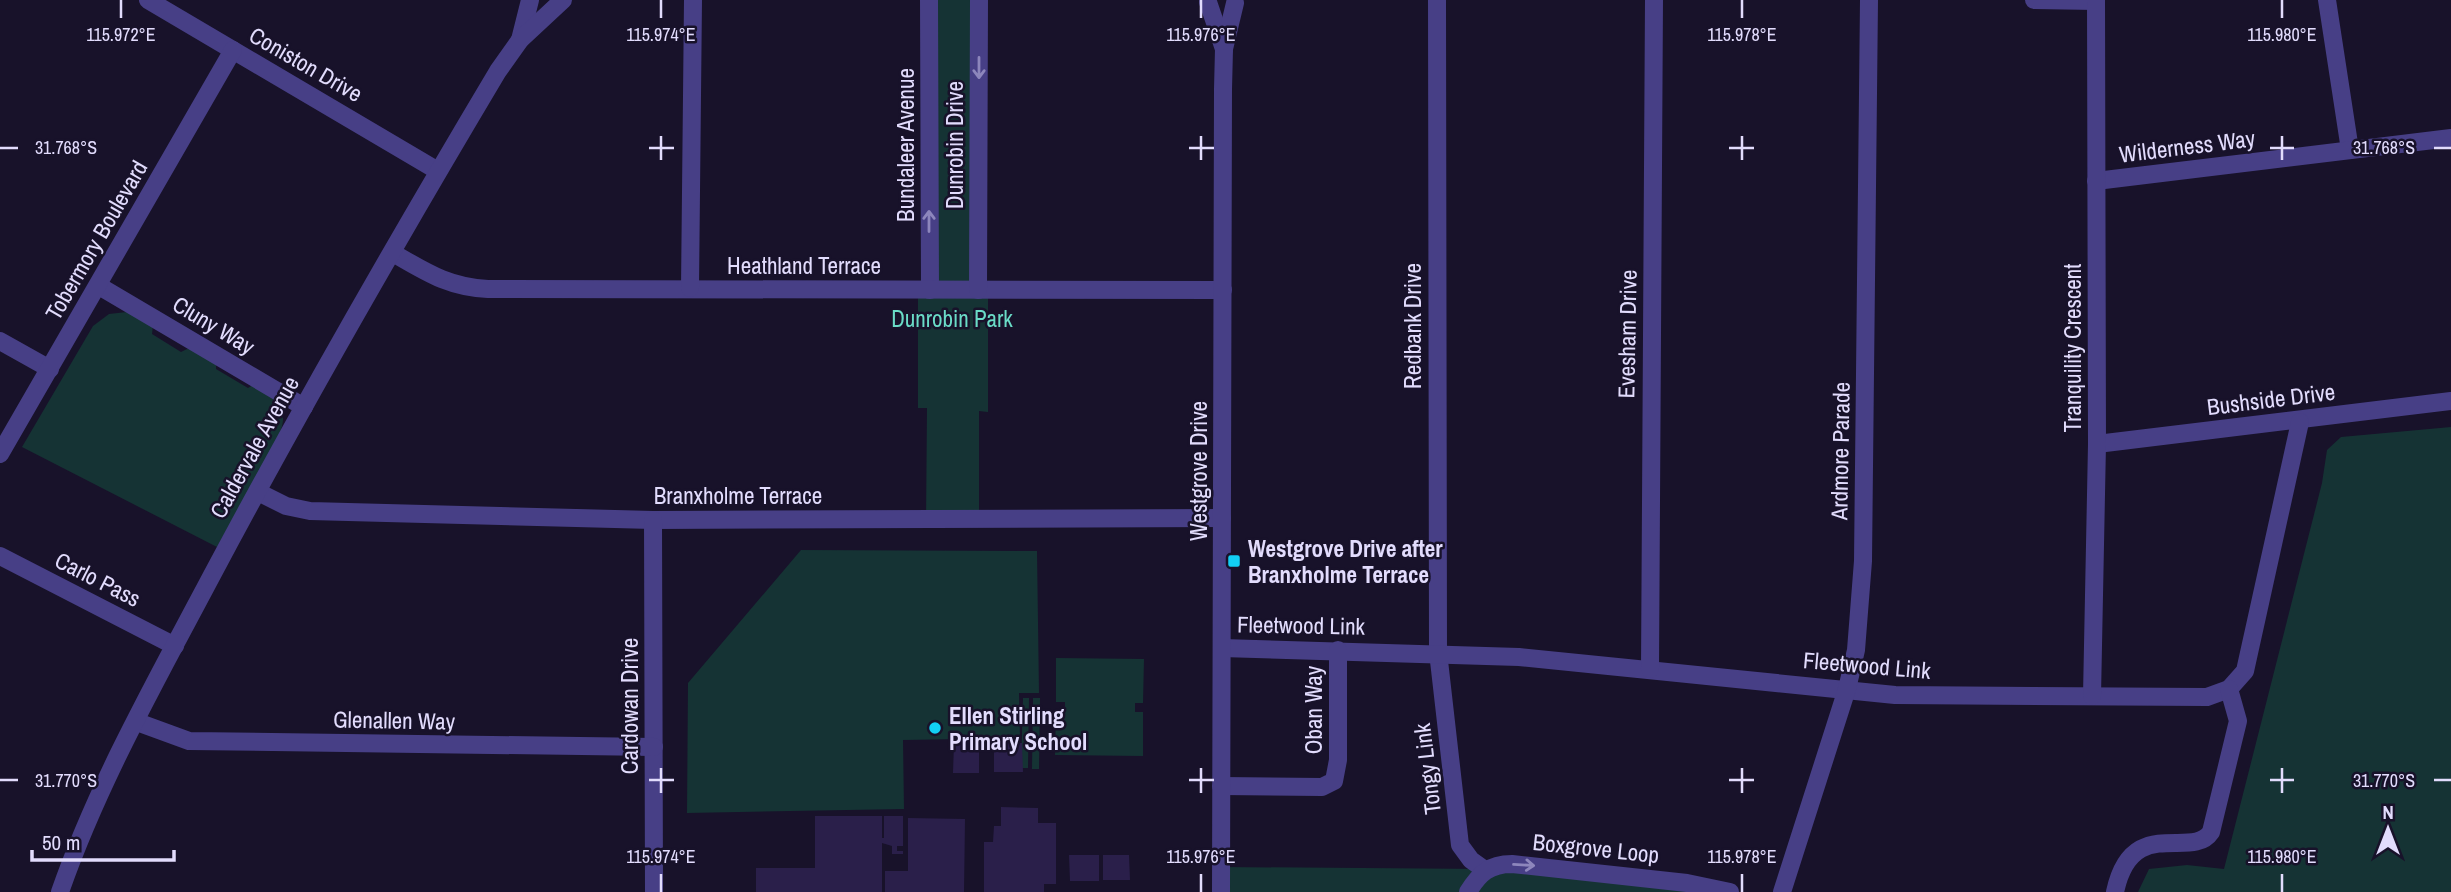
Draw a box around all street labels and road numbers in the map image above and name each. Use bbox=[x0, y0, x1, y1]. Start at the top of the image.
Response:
street label: Coniston Drive bbox=[244, 19, 368, 109]
street label: Bundaleer Avenue bbox=[890, 68, 921, 222]
street label: Dunrobin Drive bbox=[939, 81, 970, 209]
street label: Wilderness Way bbox=[2117, 122, 2257, 170]
street label: Tobermory Boulevard bbox=[38, 155, 154, 325]
street label: Heathland Terrace bbox=[727, 250, 881, 281]
street label: Redbank Drive bbox=[1397, 263, 1428, 389]
street label: Tranquility Crescent bbox=[2057, 263, 2088, 433]
street label: Evesham Drive bbox=[1610, 269, 1644, 399]
street label: Cluny Way bbox=[167, 288, 261, 362]
street label: Caldervale Avenue bbox=[202, 370, 306, 524]
street label: Bushside Drive bbox=[2205, 376, 2337, 422]
street label: Ardmore Parade bbox=[1823, 382, 1857, 521]
street label: Westgrove Drive bbox=[1183, 401, 1214, 541]
street label: Branxholme Terrace bbox=[654, 480, 822, 511]
street label: Carlo Pass bbox=[50, 544, 146, 614]
street label: Fleetwood Link bbox=[1237, 608, 1366, 642]
street label: Cardowan Drive bbox=[614, 638, 645, 774]
street label: Fleetwood Link bbox=[1802, 644, 1933, 686]
street label: Oban Way bbox=[1298, 665, 1329, 754]
street label: Glenallen Way bbox=[333, 703, 456, 737]
street label: Tongy Link bbox=[1406, 721, 1448, 816]
street label: Boxgrove Loop bbox=[1531, 826, 1661, 870]

